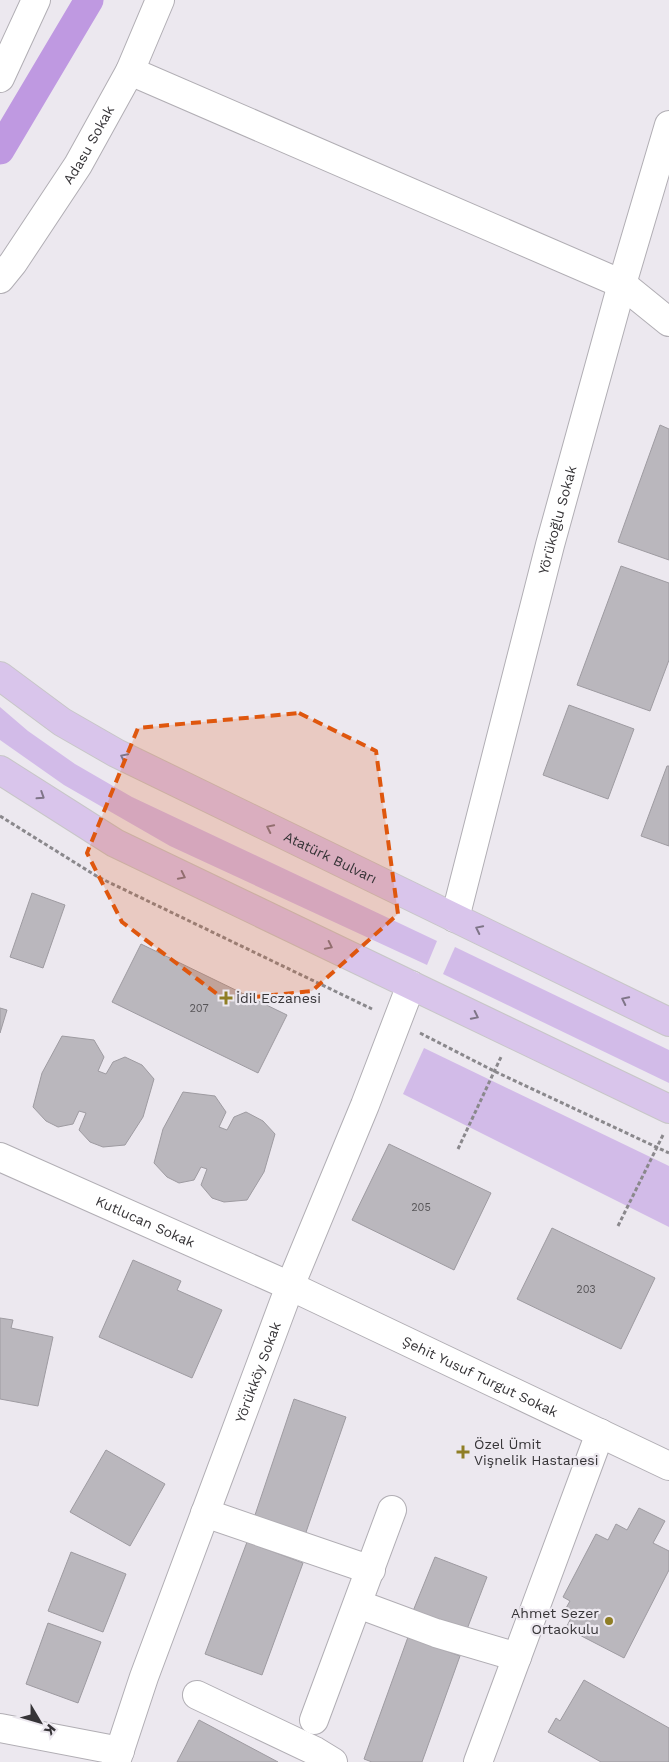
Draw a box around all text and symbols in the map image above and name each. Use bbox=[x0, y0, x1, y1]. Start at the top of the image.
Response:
street label: Adasu Sokak bbox=[60, 103, 117, 187]
street label: Yörükoğlu Sokak bbox=[535, 464, 580, 576]
one-way arrow bbox=[120, 753, 129, 763]
one-way arrow bbox=[35, 790, 45, 799]
one-way arrow bbox=[266, 824, 275, 834]
street label: Atatürk Bulvarı bbox=[281, 828, 380, 887]
one-way arrow bbox=[177, 869, 186, 880]
one-way arrow bbox=[475, 925, 484, 936]
one-way arrow bbox=[324, 940, 333, 950]
place label: İdil Eczanesi bbox=[236, 990, 321, 1006]
marker: İdil Eczanesi bbox=[220, 992, 232, 1004]
one-way arrow bbox=[621, 996, 630, 1006]
house number: 207 bbox=[189, 1002, 209, 1015]
one-way arrow bbox=[470, 1010, 479, 1020]
street label: Kutlucan Sokak bbox=[93, 1193, 197, 1251]
house number: 205 bbox=[411, 1201, 431, 1214]
house number: 203 bbox=[576, 1283, 596, 1296]
street label: Yörükköy Sokak bbox=[232, 1319, 284, 1425]
street label: Şehit Yusuf Turgut Sokak bbox=[400, 1333, 561, 1420]
place label: Özel Ümit Vişnelik Hastanesi bbox=[474, 1436, 598, 1468]
marker: Özel Ümit Vişnelik Hastanesi bbox=[456, 1445, 470, 1459]
place label: Ahmet Sezer Ortaokulu bbox=[511, 1605, 599, 1637]
marker: Ahmet Sezer Ortaokulu bbox=[603, 1615, 615, 1627]
north arrow bbox=[15, 1697, 65, 1747]
text: K bbox=[41, 1721, 60, 1739]

